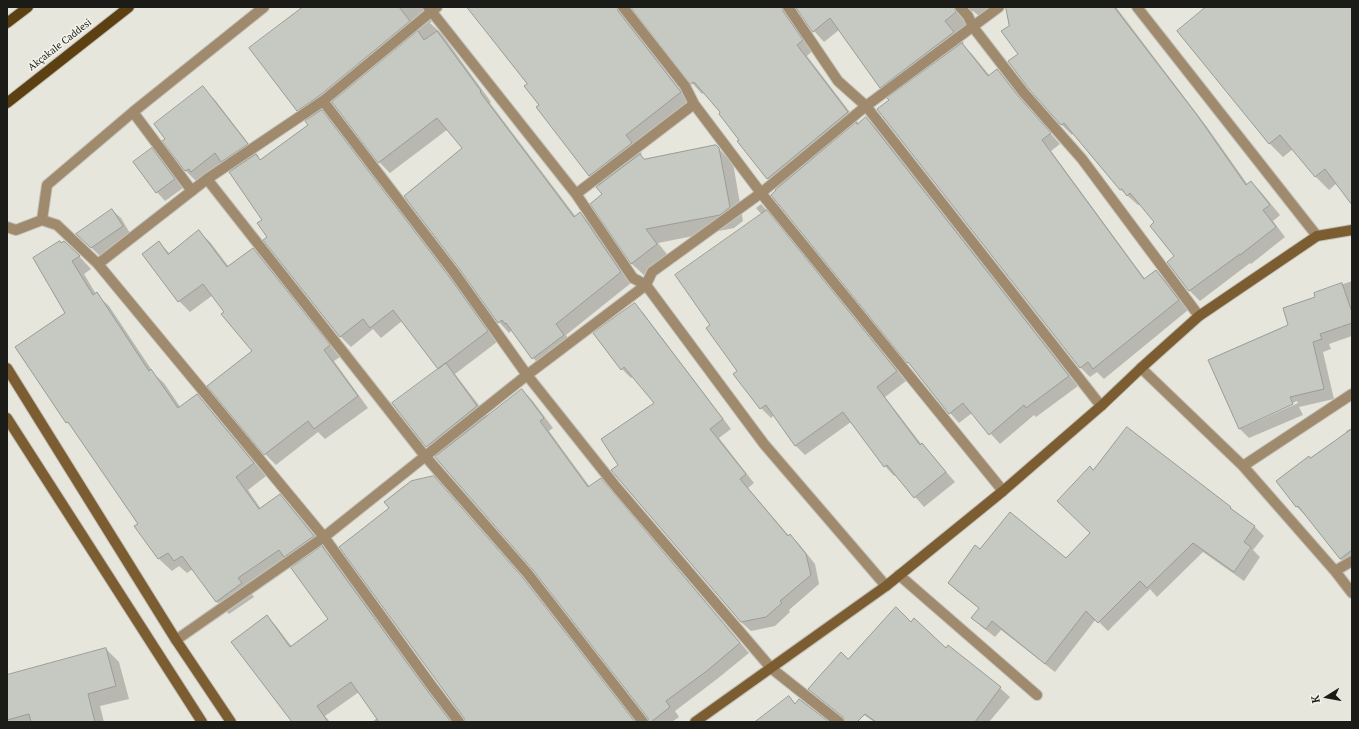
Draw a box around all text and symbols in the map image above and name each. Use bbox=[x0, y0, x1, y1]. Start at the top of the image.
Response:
street label: Akçakale Caddesi bbox=[26, 17, 94, 73]
north arrow bbox=[1307, 677, 1347, 717]
text: K bbox=[1308, 694, 1323, 704]

